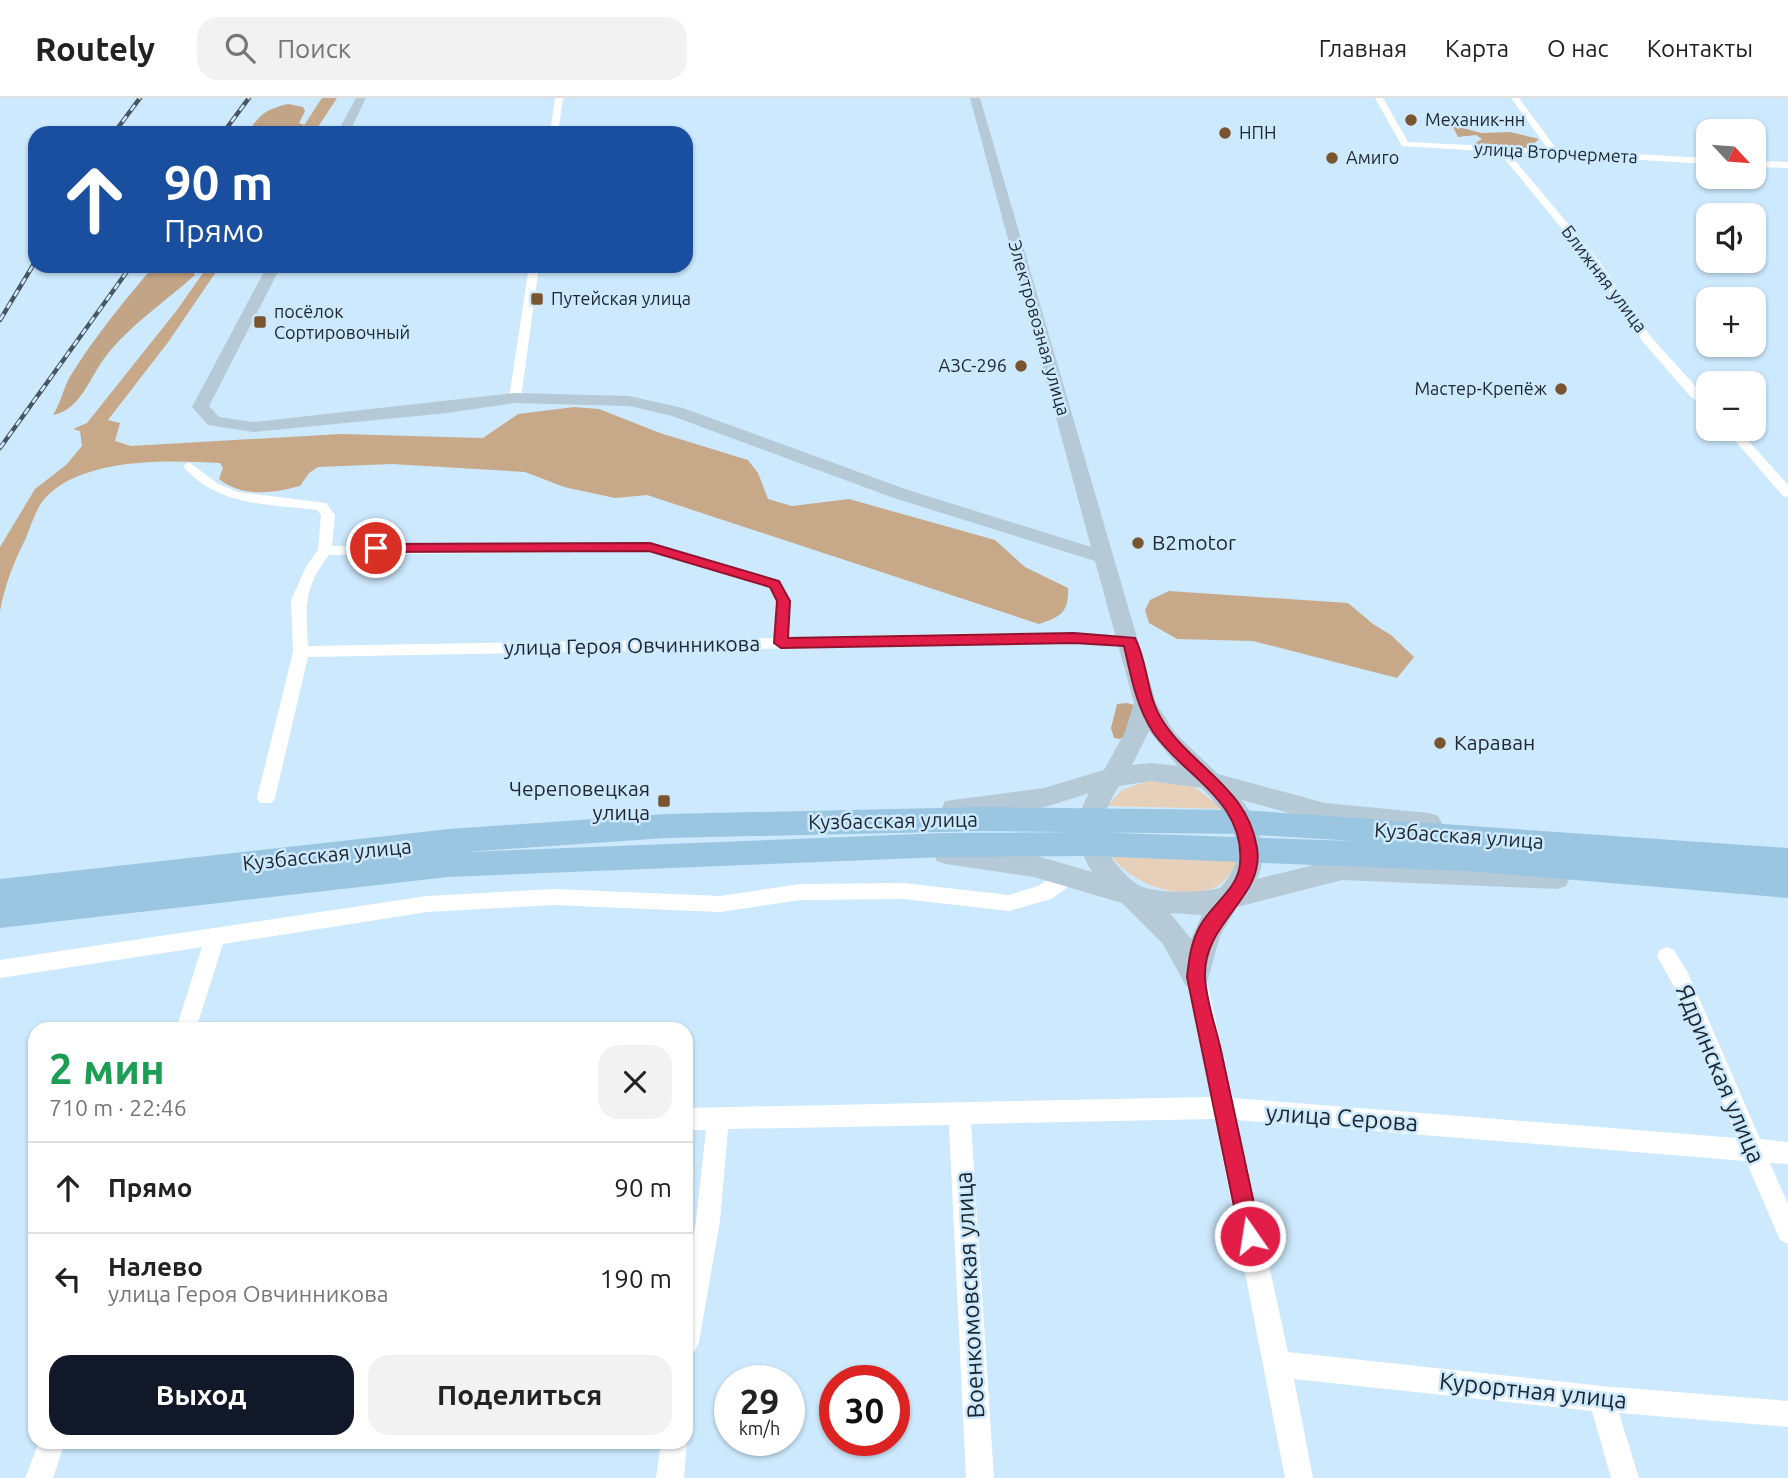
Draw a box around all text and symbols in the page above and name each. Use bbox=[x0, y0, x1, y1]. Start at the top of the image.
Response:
search box bbox=[197, 17, 687, 80]
icon: search bbox=[221, 29, 259, 67]
text: Routely bbox=[35, 30, 155, 67]
text: Поиск bbox=[277, 34, 351, 63]
text: Главная bbox=[1319, 35, 1407, 62]
text: Карта bbox=[1445, 35, 1509, 62]
text: О нас bbox=[1547, 35, 1609, 62]
text: Контакты bbox=[1647, 35, 1753, 62]
place label: Механик-нн bbox=[1425, 109, 1525, 129]
marker: Механик-нн bbox=[1403, 112, 1419, 128]
north arrow bbox=[1696, 119, 1766, 189]
map controls bbox=[1696, 119, 1766, 441]
place label: НПН bbox=[1239, 122, 1277, 142]
marker: НПН bbox=[1217, 125, 1233, 141]
street label: улица Вторчермета bbox=[1474, 138, 1638, 166]
place label: Амиго bbox=[1346, 147, 1399, 167]
marker: Амиго bbox=[1324, 150, 1340, 166]
icon: ahead bbox=[49, 154, 140, 245]
text: 90 m bbox=[164, 154, 273, 209]
button: sound bbox=[1696, 203, 1766, 273]
text: Прямо bbox=[164, 212, 264, 248]
street label: Ближняя улица bbox=[1558, 221, 1652, 336]
street label: Электровозная улица bbox=[1005, 238, 1075, 418]
button: + bbox=[1696, 287, 1766, 357]
place label: Путейская улица bbox=[551, 288, 691, 308]
marker: Путейская улица bbox=[529, 291, 545, 307]
place label: посёлок Сортировочный bbox=[274, 301, 410, 342]
marker: посёлок Сортировочный bbox=[252, 314, 268, 330]
place label: АЗС-296 bbox=[939, 355, 1007, 375]
marker: АЗС-296 bbox=[1013, 358, 1029, 374]
button: − bbox=[1696, 371, 1766, 441]
place label: Мастер-Крепёж bbox=[1414, 378, 1548, 398]
marker: Мастер-Крепёж bbox=[1553, 381, 1569, 397]
pin bbox=[346, 518, 406, 578]
icon: arrive bbox=[357, 529, 395, 567]
place label: B2motor bbox=[1152, 530, 1236, 554]
marker: B2motor bbox=[1130, 535, 1146, 551]
street label: улица Героя Овчинникова bbox=[504, 631, 760, 659]
place label: Караван bbox=[1454, 730, 1535, 754]
marker: Караван bbox=[1432, 735, 1448, 751]
place label: Череповецкая улица bbox=[509, 776, 650, 824]
marker: Череповецкая улица bbox=[656, 793, 672, 809]
street label: Кузбасская улица bbox=[808, 807, 978, 833]
street label: Кузбасская улица bbox=[1373, 817, 1545, 853]
street label: Кузбасская улица bbox=[241, 833, 413, 875]
street label: Ядринская улица bbox=[1671, 981, 1770, 1167]
text: 2 мин bbox=[49, 1045, 165, 1092]
button: close bbox=[598, 1045, 672, 1119]
text: 710 m · 22:46 bbox=[49, 1095, 187, 1120]
street label: улица Серова bbox=[1265, 1099, 1419, 1136]
icon: ahead bbox=[49, 1169, 87, 1207]
street label: Военкомовская улица bbox=[950, 1171, 989, 1419]
text: Прямо bbox=[108, 1173, 192, 1202]
text: 90 m bbox=[614, 1173, 672, 1202]
position arrow bbox=[1213, 1199, 1287, 1273]
text: Налево bbox=[108, 1252, 203, 1281]
icon: left bbox=[49, 1260, 87, 1298]
text: 190 m bbox=[600, 1264, 672, 1293]
text: улица Героя Овчинникова bbox=[108, 1281, 389, 1306]
button: Выход bbox=[49, 1355, 354, 1435]
button: Поделиться bbox=[368, 1355, 672, 1435]
speed limit sign: 30 bbox=[819, 1365, 910, 1456]
street label: Курортная улица bbox=[1438, 1367, 1628, 1414]
text: 29 bbox=[740, 1381, 779, 1421]
text: km/h bbox=[739, 1418, 780, 1438]

